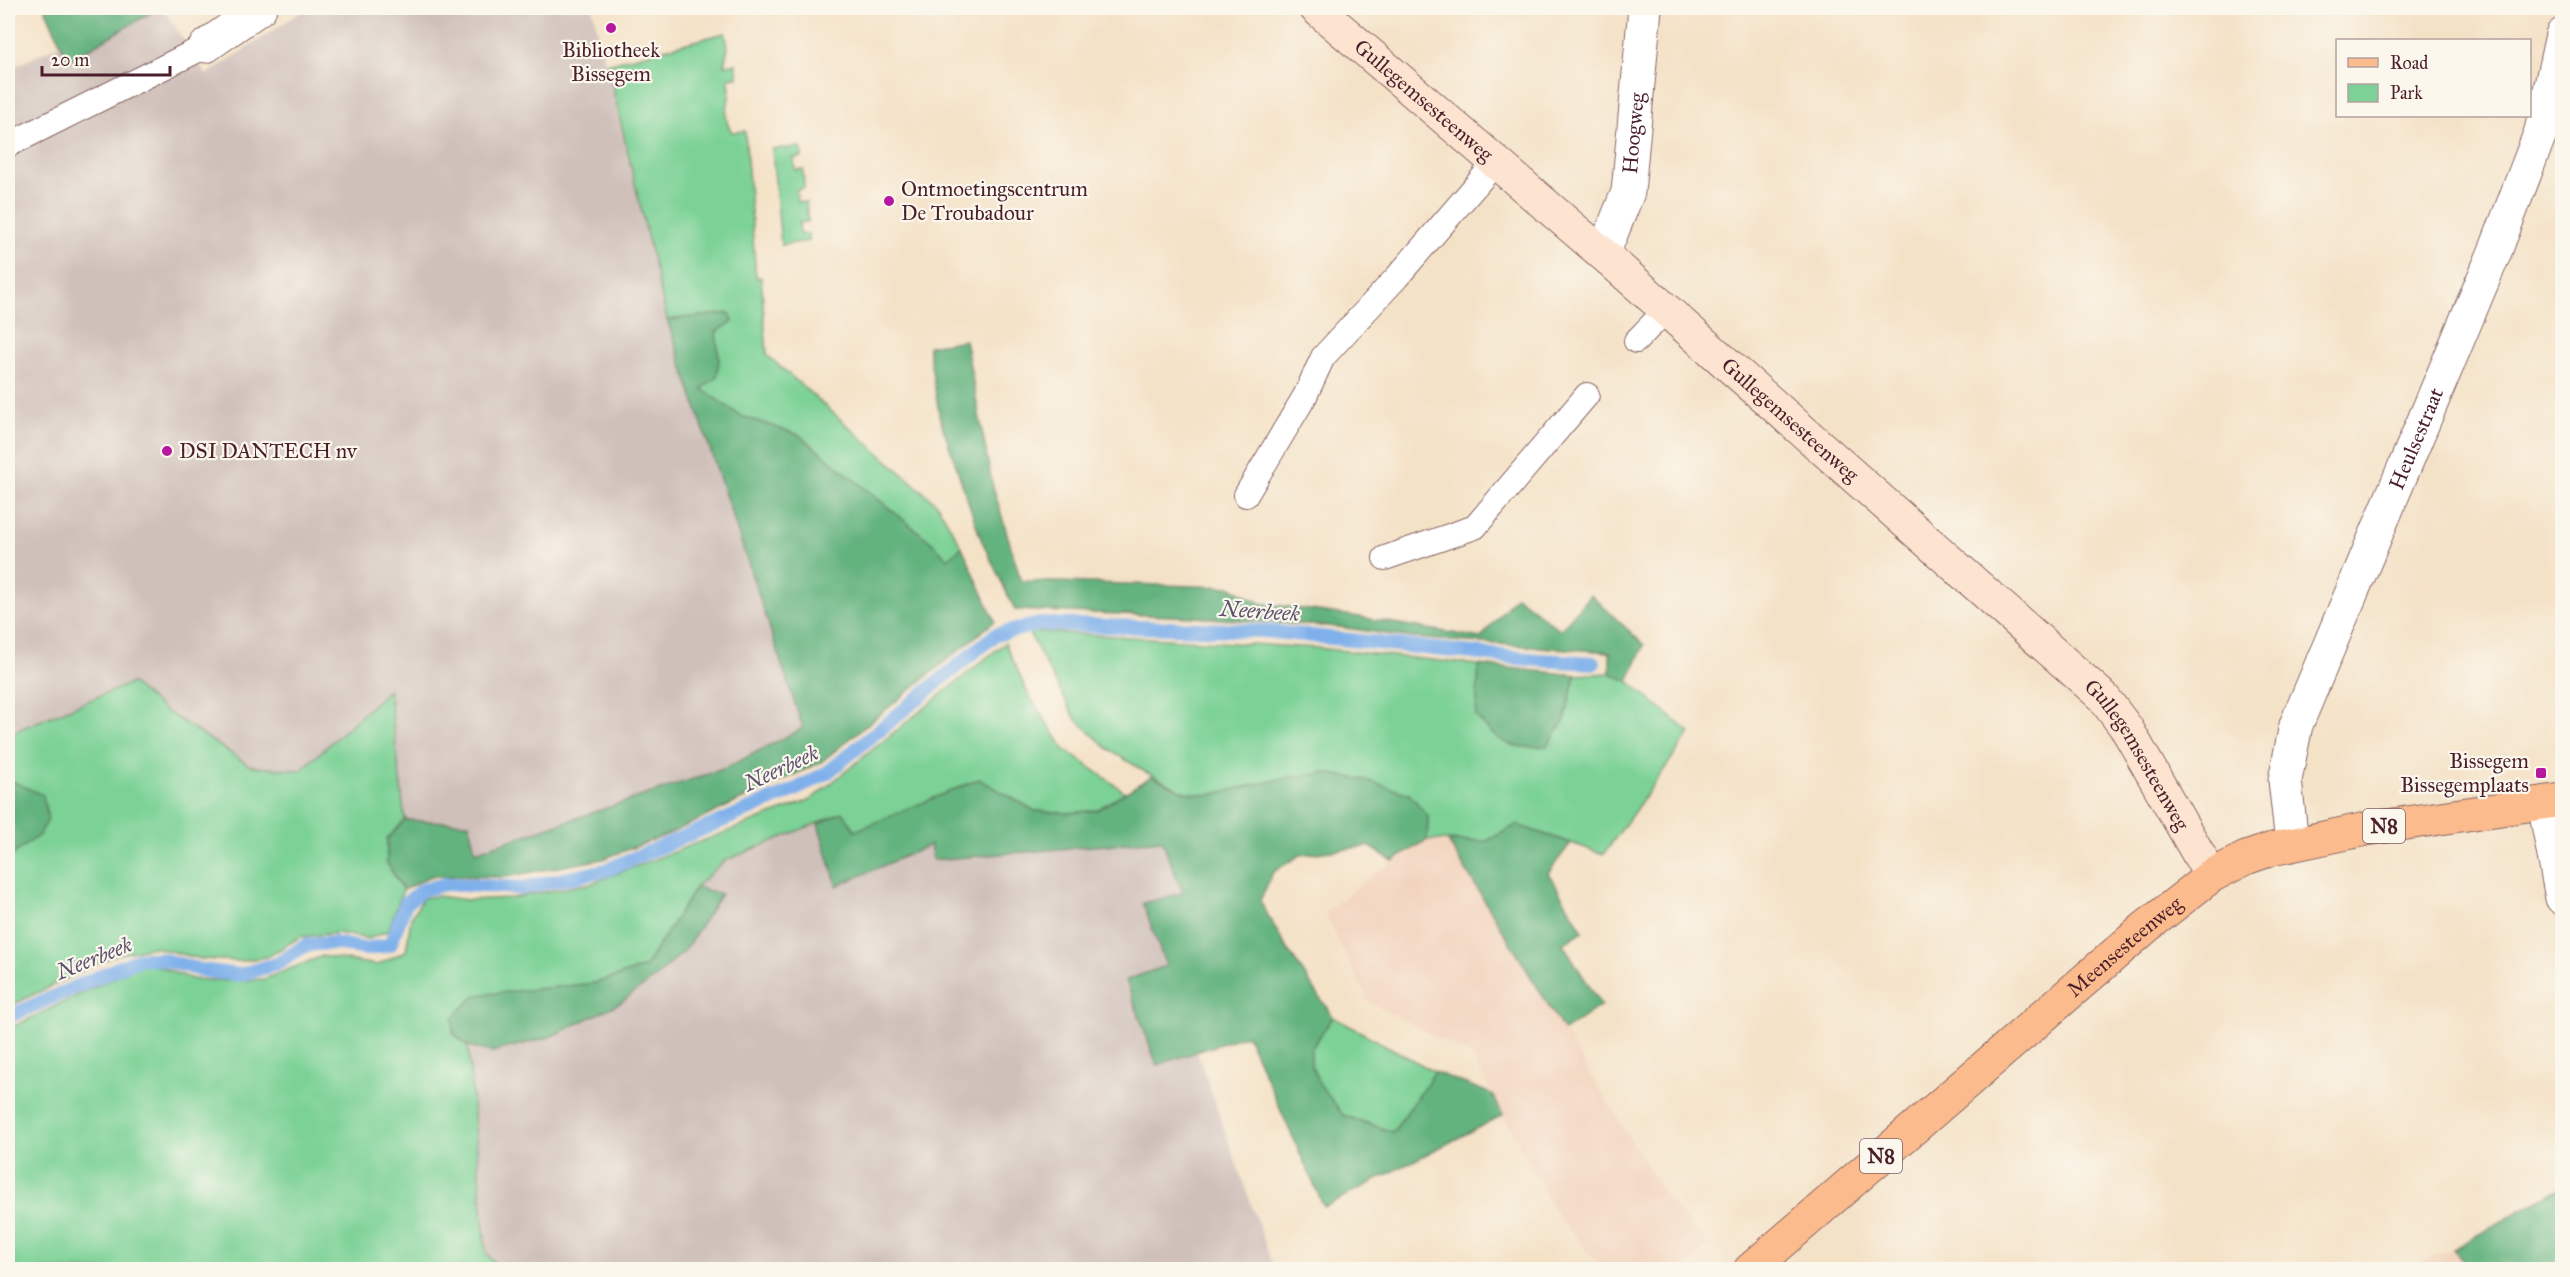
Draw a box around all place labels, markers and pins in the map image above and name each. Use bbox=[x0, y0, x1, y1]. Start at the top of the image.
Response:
marker: Bibliotheek Bissegem bbox=[604, 21, 618, 35]
place label: Bibliotheek Bissegem bbox=[562, 37, 660, 87]
place label: Ontmoetingscentrum De Troubadour bbox=[901, 176, 1088, 226]
marker: Ontmoetingscentrum De Troubadour bbox=[882, 194, 896, 208]
place label: DSI DANTECH nv bbox=[179, 438, 358, 464]
marker: DSI DANTECH nv bbox=[160, 444, 174, 458]
place label: Bissegem Bissegemplaats bbox=[2400, 748, 2529, 798]
marker: Bissegem Bissegemplaats bbox=[2534, 766, 2548, 780]

